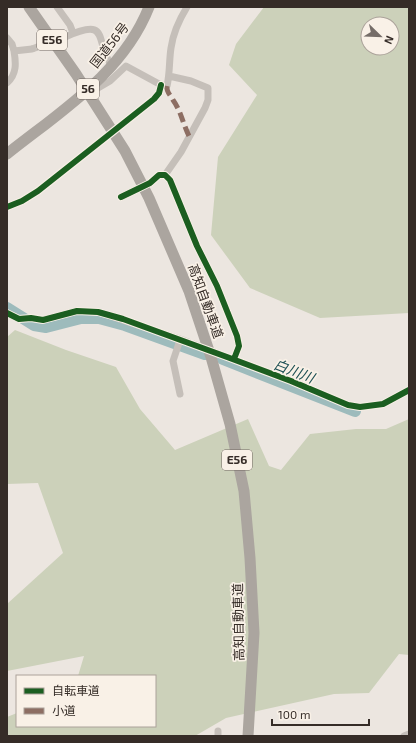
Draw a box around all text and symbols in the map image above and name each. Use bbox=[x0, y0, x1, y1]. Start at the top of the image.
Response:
north arrow bbox=[360, 16, 400, 56]
street label: 国道56号 bbox=[86, 19, 132, 71]
road number: E56 bbox=[37, 30, 67, 50]
text: N bbox=[382, 34, 397, 46]
road number: 56 bbox=[77, 79, 99, 99]
street label: 高知自動車道 bbox=[185, 262, 227, 340]
water label: 白川川 bbox=[272, 355, 319, 387]
road number: E56 bbox=[222, 450, 252, 470]
street label: 高知自動車道 bbox=[229, 583, 247, 661]
legend bbox=[16, 675, 156, 727]
text: 自転車道 bbox=[52, 683, 100, 697]
scale bar bbox=[272, 701, 369, 727]
text: 小道 bbox=[52, 703, 76, 717]
text: 100 m bbox=[278, 707, 310, 721]

